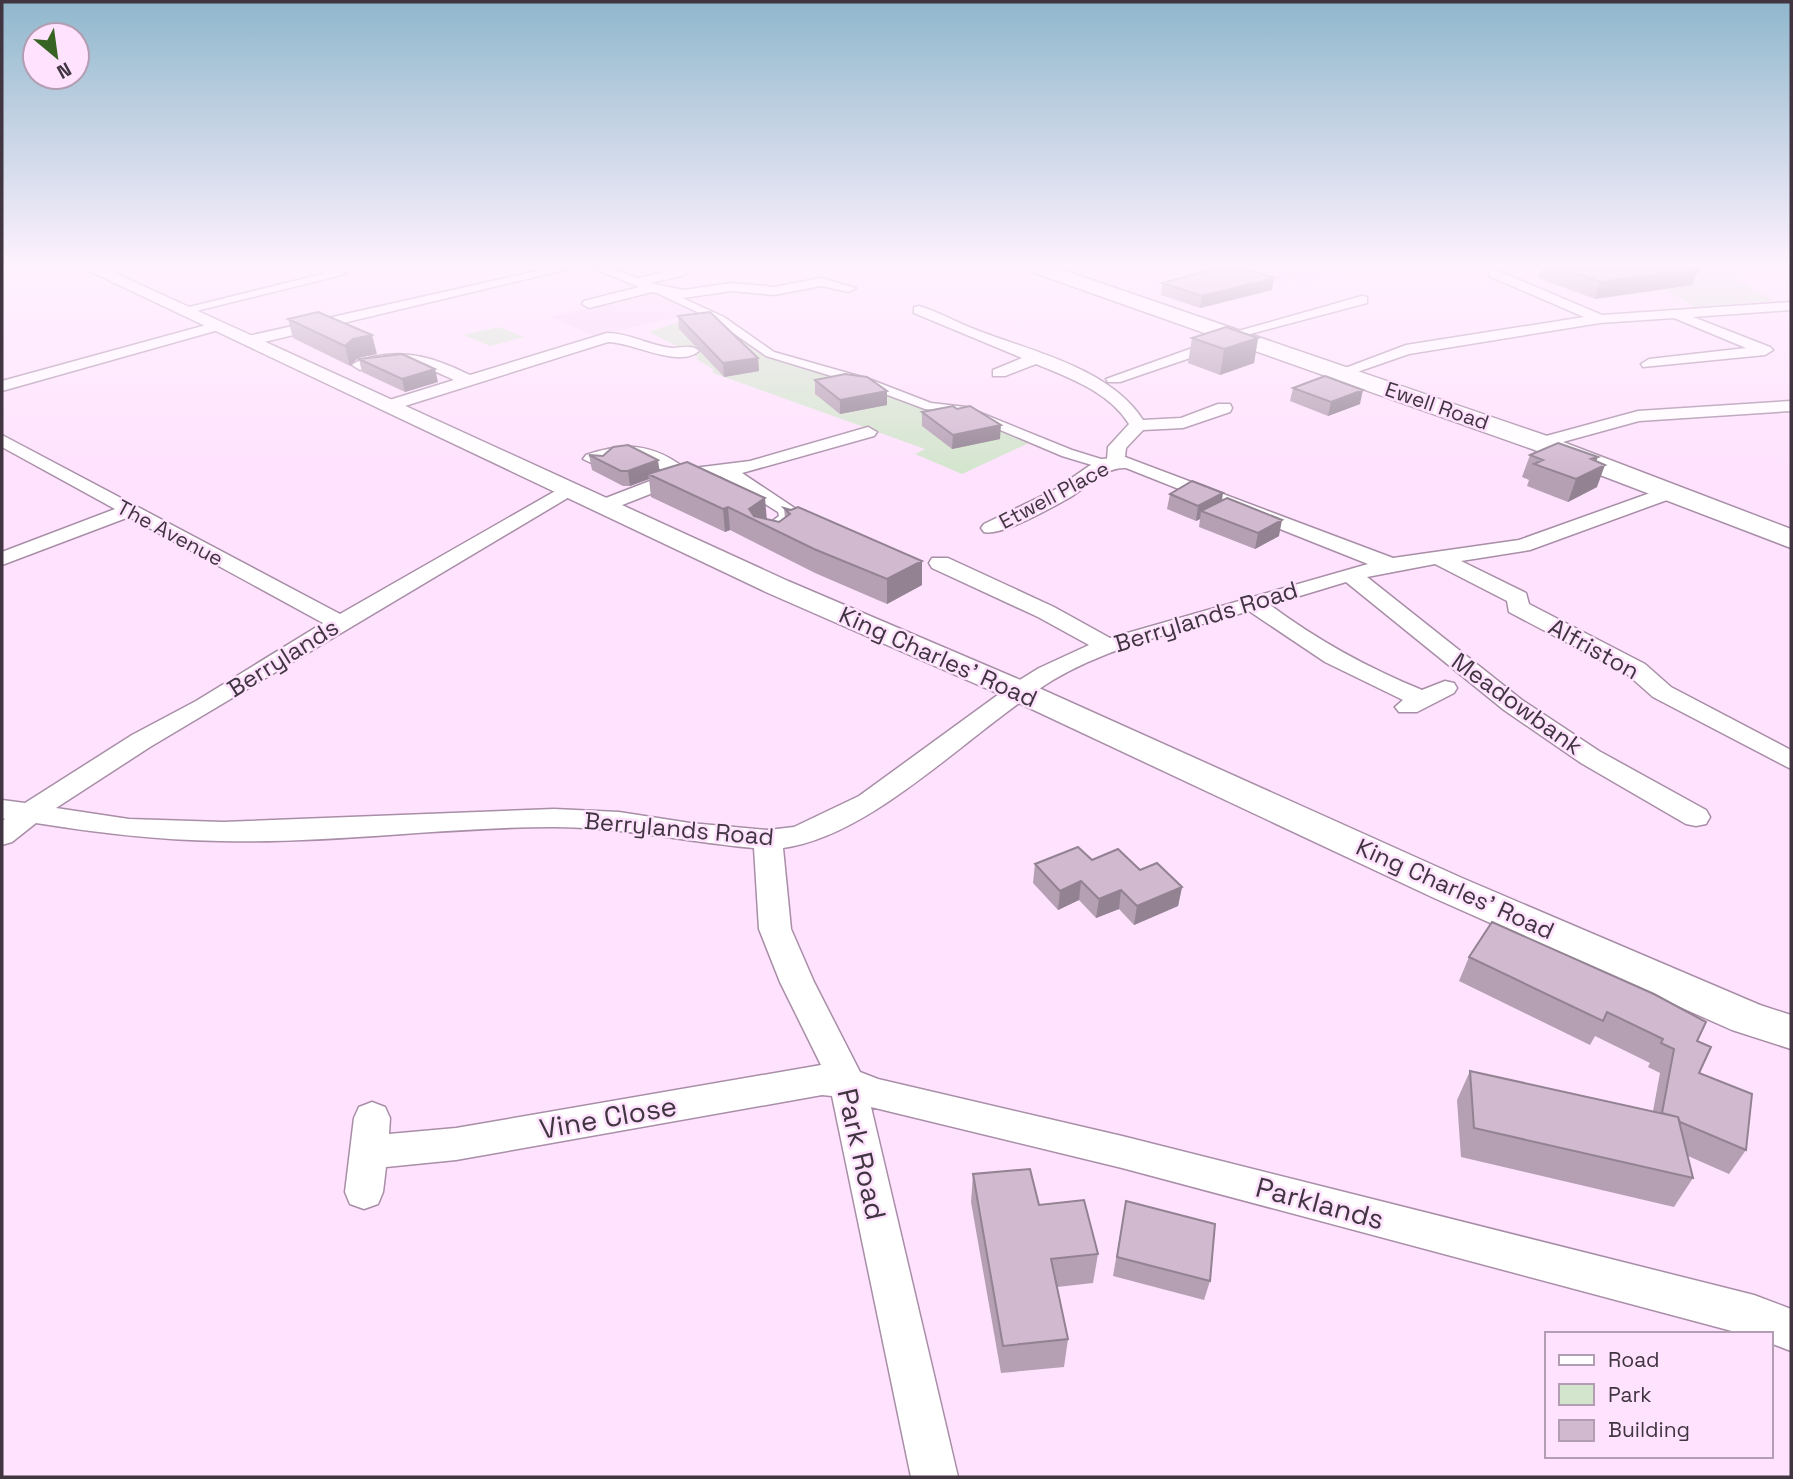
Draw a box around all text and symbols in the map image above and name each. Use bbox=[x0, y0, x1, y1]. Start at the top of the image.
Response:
north arrow bbox=[21, 21, 91, 91]
text: N bbox=[52, 56, 76, 84]
street label: Ewell Road bbox=[1382, 375, 1493, 436]
street label: Etwell Place bbox=[994, 454, 1113, 535]
street label: The Avenue bbox=[112, 493, 228, 572]
street label: Berrylands Road bbox=[1110, 574, 1301, 659]
street label: King Charles' Road bbox=[834, 599, 1042, 714]
street label: Berrylands bbox=[221, 611, 344, 704]
street label: Alfriston bbox=[1543, 611, 1645, 686]
street label: Meadowbank bbox=[1446, 646, 1589, 762]
street label: Berrylands Road bbox=[583, 805, 775, 852]
street label: King Charles' Road bbox=[1351, 831, 1559, 946]
street label: Park Road bbox=[829, 1085, 895, 1223]
street label: Vine Close bbox=[537, 1087, 679, 1147]
street label: Parklands bbox=[1252, 1169, 1388, 1237]
legend bbox=[1545, 1332, 1772, 1458]
text: Road bbox=[1608, 1346, 1660, 1373]
text: Park bbox=[1608, 1381, 1652, 1408]
text: Building bbox=[1608, 1416, 1690, 1443]

